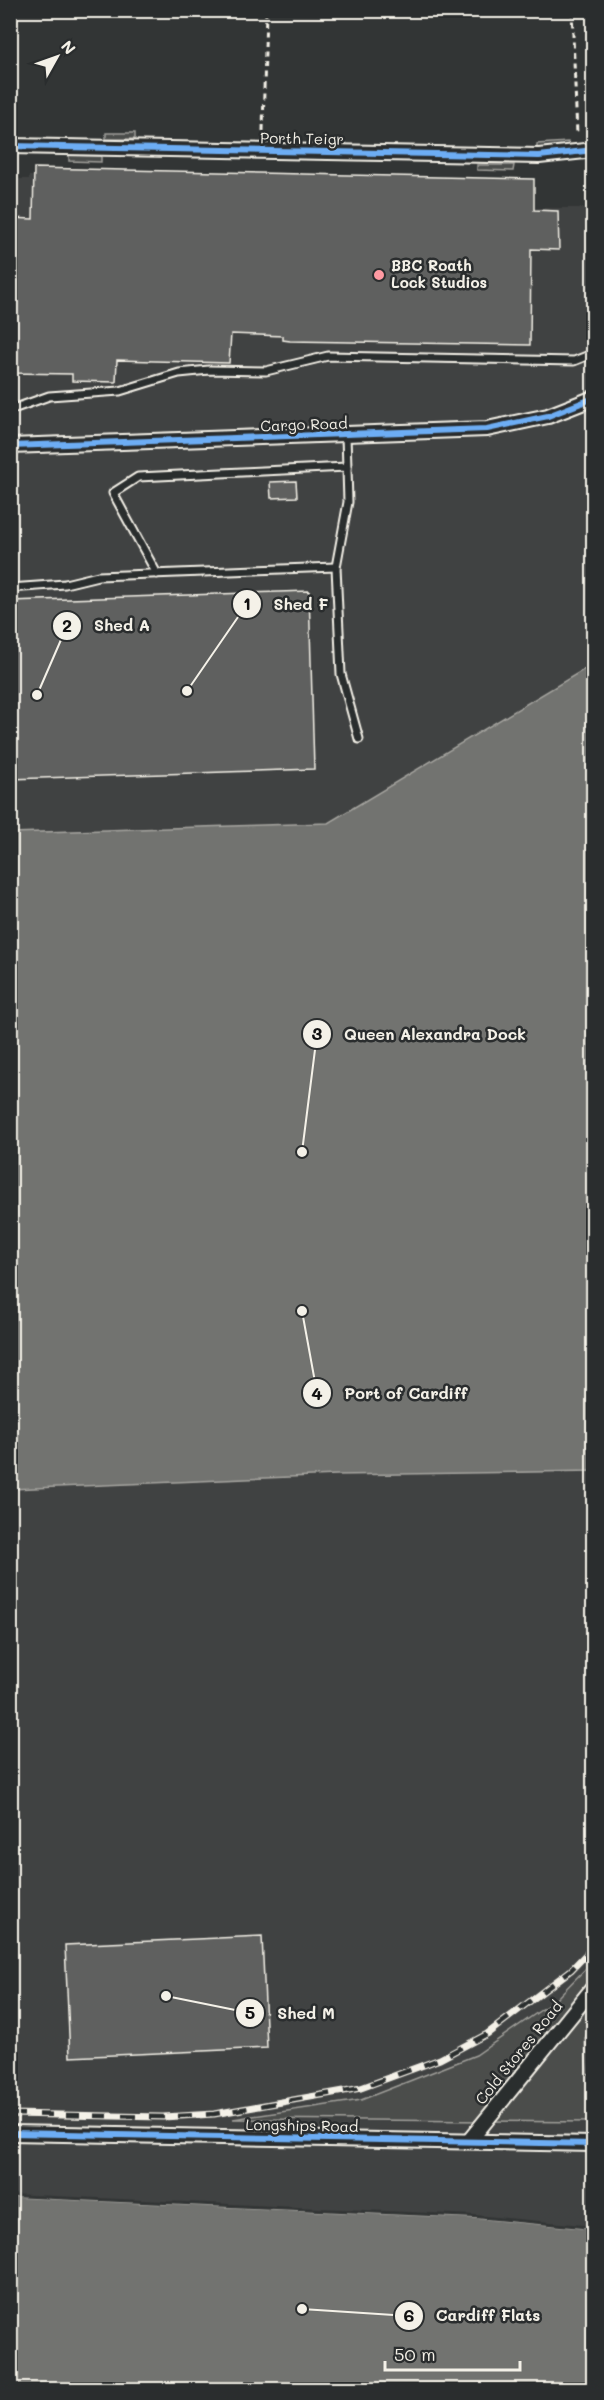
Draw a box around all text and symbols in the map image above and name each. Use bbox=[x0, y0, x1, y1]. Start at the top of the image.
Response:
north arrow bbox=[27, 27, 87, 87]
text: N bbox=[57, 36, 81, 58]
street label: Porth Teigr bbox=[260, 127, 344, 149]
place label: BBC Roath Lock Studios bbox=[391, 255, 487, 292]
marker: BBC Roath Lock Studios bbox=[372, 268, 386, 282]
street label: Cargo Road bbox=[260, 412, 348, 436]
callout: Shed F bbox=[232, 587, 341, 621]
text: 1 bbox=[243, 591, 251, 615]
text: Shed F bbox=[274, 593, 329, 614]
callout: Shed A bbox=[52, 609, 162, 643]
text: 2 bbox=[62, 613, 72, 637]
text: Shed A bbox=[94, 614, 150, 635]
callout: Queen Alexandra Dock bbox=[302, 1017, 538, 1051]
text: 3 bbox=[312, 1021, 323, 1045]
text: Queen Alexandra Dock bbox=[344, 1023, 526, 1044]
callout: Port of Cardiff bbox=[302, 1376, 479, 1410]
text: 4 bbox=[311, 1381, 323, 1405]
text: Port of Cardiff bbox=[344, 1382, 469, 1403]
callout: Shed M bbox=[235, 1996, 347, 2030]
street label: Cold Stores Road bbox=[470, 1996, 566, 2108]
text: 5 bbox=[245, 2000, 255, 2024]
text: Shed M bbox=[277, 2002, 335, 2023]
street label: Longships Road bbox=[245, 2114, 359, 2136]
callout: Cardiff Flats bbox=[394, 2299, 552, 2333]
text: 6 bbox=[404, 2303, 415, 2327]
text: Cardiff Flats bbox=[436, 2304, 540, 2325]
scale bar bbox=[385, 2334, 520, 2372]
text: 50 m bbox=[394, 2342, 436, 2366]

